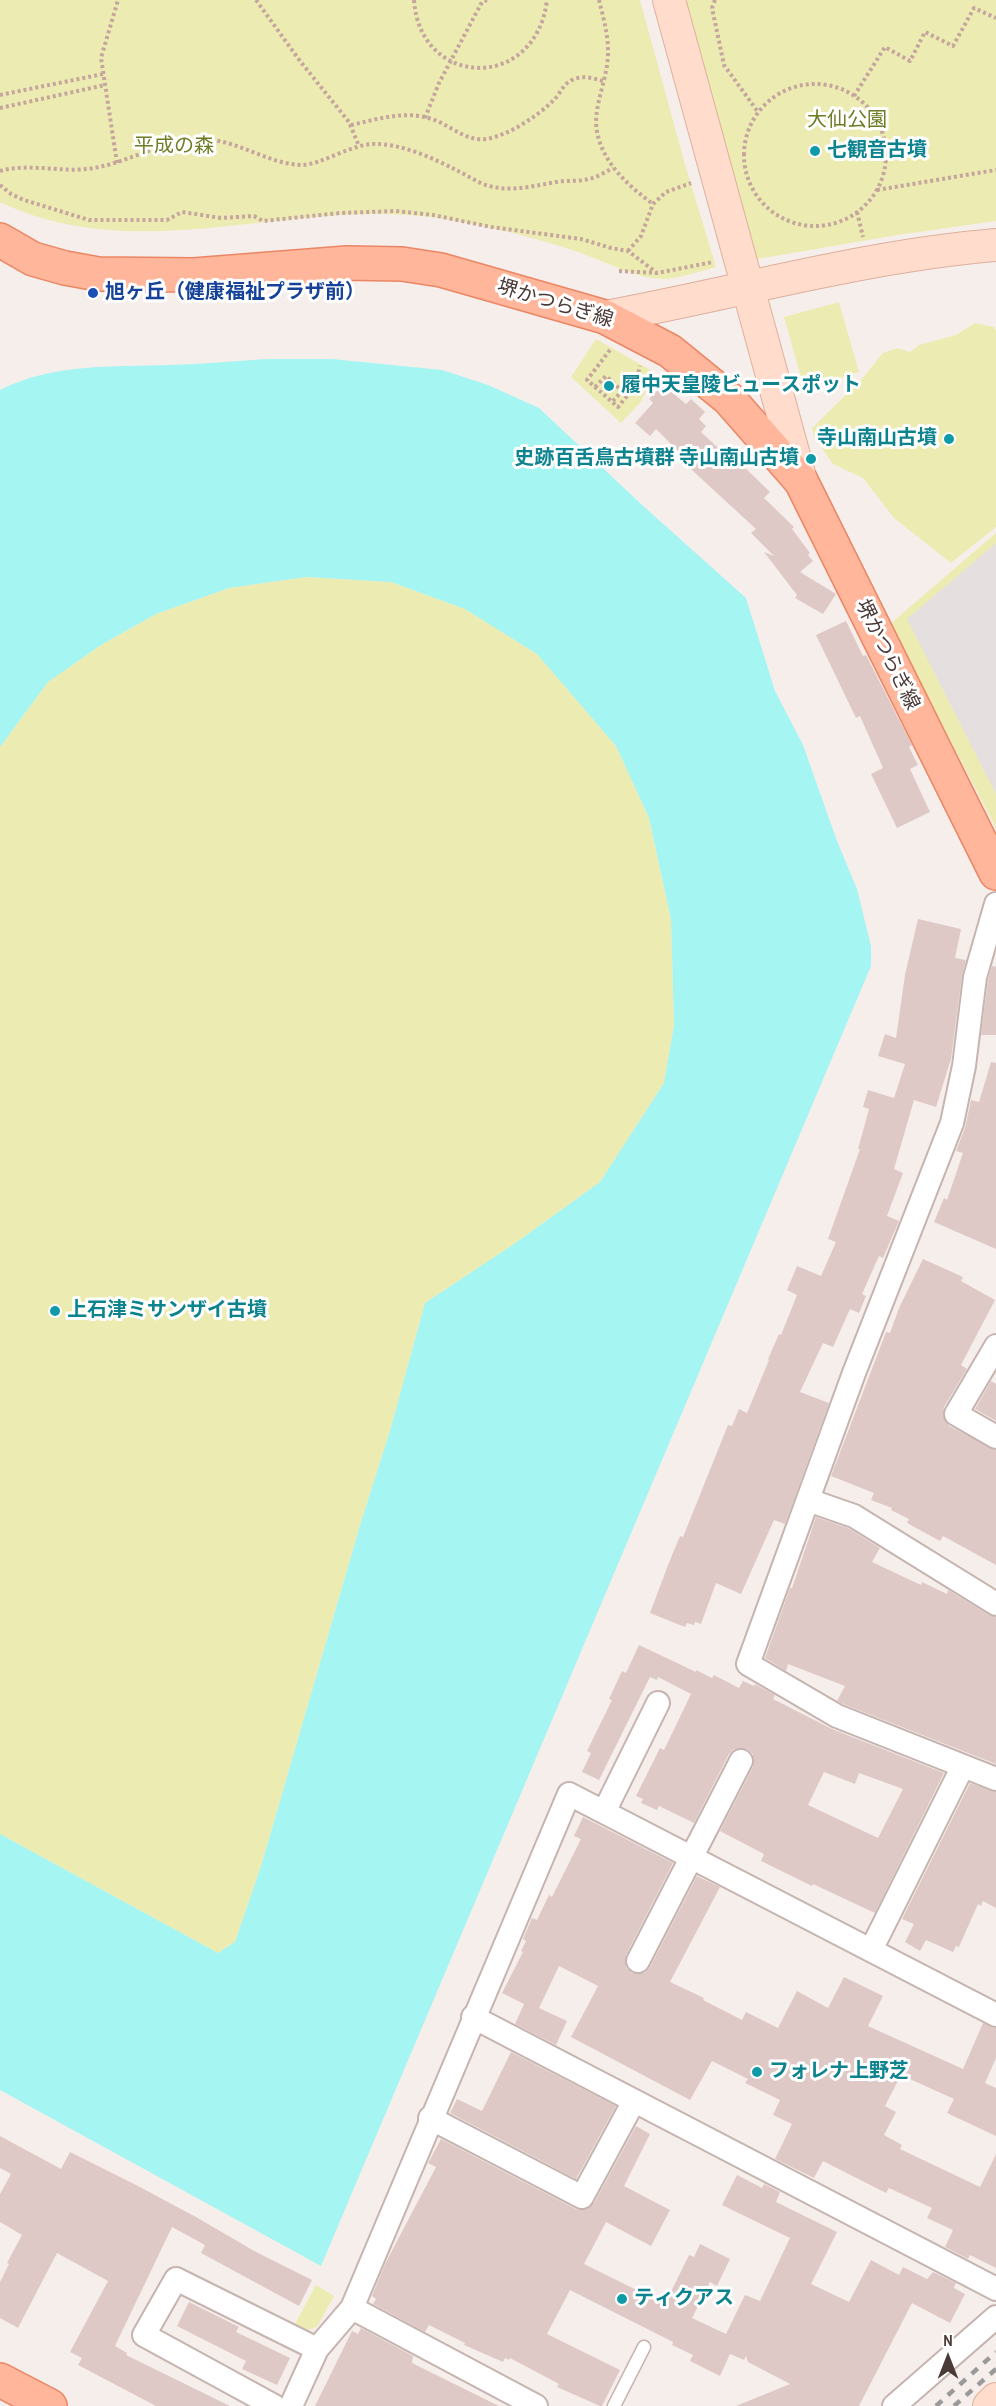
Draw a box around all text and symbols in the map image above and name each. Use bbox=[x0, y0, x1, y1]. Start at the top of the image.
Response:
park label: 大仙公園 bbox=[807, 109, 887, 133]
park label: 平成の森 bbox=[134, 135, 214, 159]
place label: 七観音古墳 bbox=[827, 139, 927, 163]
marker: 七観音古墳 bbox=[808, 144, 822, 158]
street label: 堺かつらぎ線 bbox=[494, 275, 616, 333]
place label: 旭ヶ丘（健康福祉プラザ前） bbox=[105, 281, 365, 305]
marker: 旭ヶ丘（健康福祉プラザ前） bbox=[86, 286, 100, 300]
place label: 履中天皇陵ビュースポット bbox=[621, 374, 861, 398]
marker: 履中天皇陵ビュースポット bbox=[602, 379, 616, 393]
place label: 寺山南山古墳 bbox=[817, 427, 937, 451]
marker: 寺山南山古墳 bbox=[942, 432, 956, 446]
place label: 史跡百舌鳥古墳群 寺山南山古墳 bbox=[514, 447, 799, 471]
marker: 史跡百舌鳥古墳群 寺山南山古墳 bbox=[804, 452, 818, 466]
street label: 堺かつらぎ線 bbox=[850, 596, 924, 714]
place label: 上石津ミサンザイ古墳 bbox=[67, 1299, 267, 1323]
marker: 上石津ミサンザイ古墳 bbox=[48, 1304, 62, 1318]
place label: フォレナ上野芝 bbox=[769, 2060, 909, 2084]
marker: フォレナ上野芝 bbox=[750, 2065, 764, 2079]
place label: ティクアス bbox=[634, 2287, 734, 2311]
marker: ティクアス bbox=[615, 2292, 629, 2306]
north arrow bbox=[918, 2328, 978, 2388]
text: N bbox=[943, 2329, 953, 2351]

